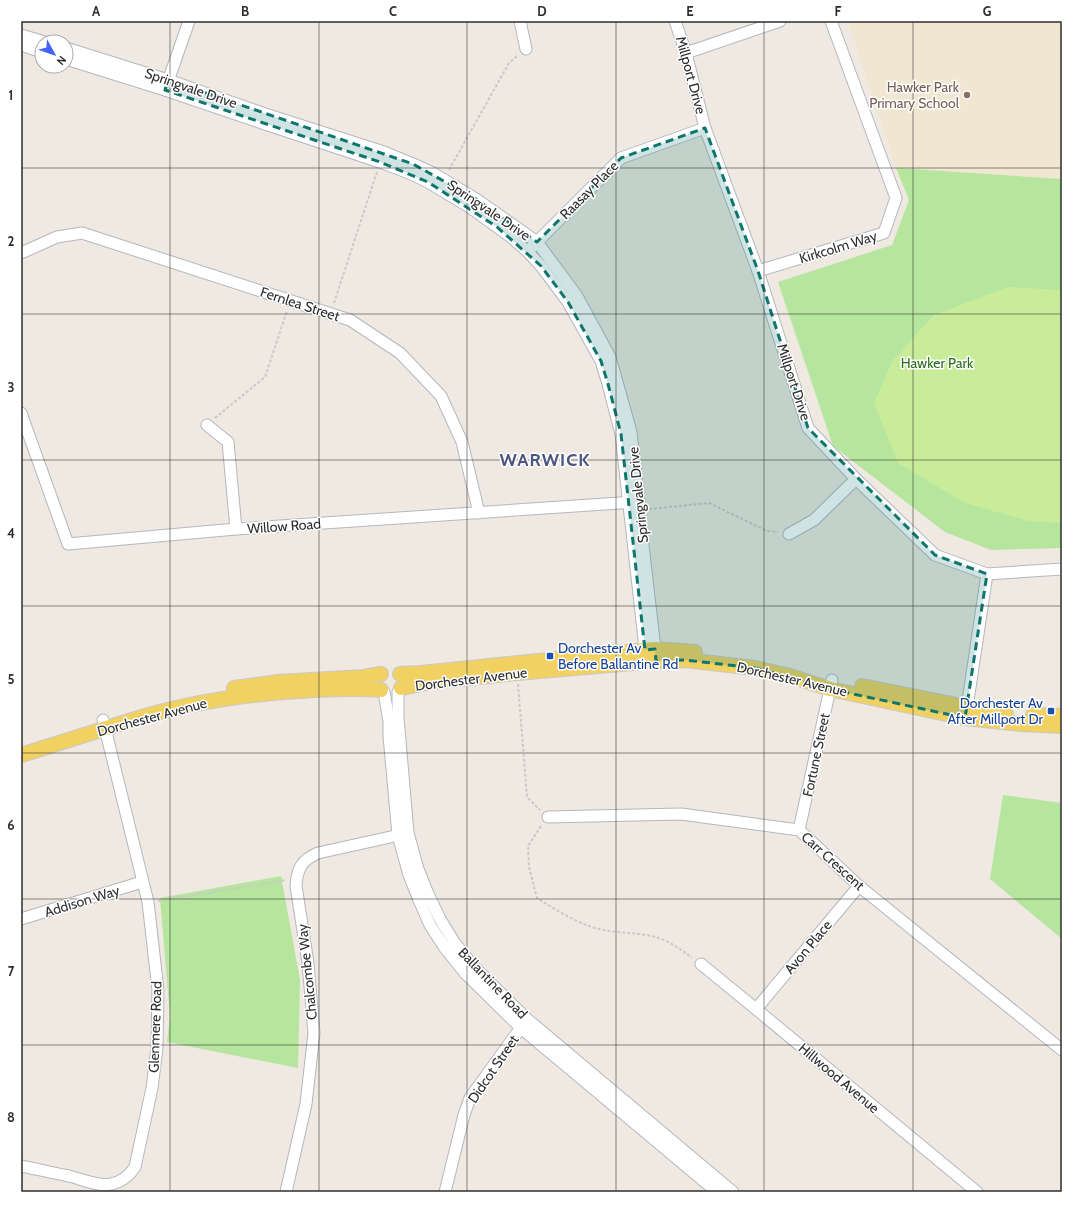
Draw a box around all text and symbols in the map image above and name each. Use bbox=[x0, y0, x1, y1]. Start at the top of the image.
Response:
text: A bbox=[92, 3, 101, 19]
text: B bbox=[241, 3, 249, 19]
text: C bbox=[389, 3, 397, 19]
text: D bbox=[537, 3, 547, 19]
text: E bbox=[686, 3, 694, 19]
text: F bbox=[835, 3, 842, 19]
text: G bbox=[983, 3, 992, 19]
north arrow bbox=[34, 34, 74, 74]
street label: Millport Drive bbox=[672, 34, 710, 116]
text: N bbox=[54, 53, 70, 68]
street label: Springvale Drive bbox=[142, 64, 240, 112]
place label: Hawker Park Primary School bbox=[869, 78, 960, 112]
text: 1 bbox=[9, 87, 13, 103]
marker: Hawker Park Primary School bbox=[962, 90, 972, 100]
street label: Raasay Place bbox=[556, 157, 622, 223]
street label: Springvale Drive bbox=[444, 176, 534, 244]
street label: Kirkcolm Way bbox=[797, 227, 879, 267]
text: 2 bbox=[8, 233, 15, 249]
street label: Fernlea Street bbox=[258, 283, 342, 325]
street label: Millport Drive bbox=[773, 341, 815, 423]
park label: Hawker Park bbox=[901, 354, 974, 372]
text: 3 bbox=[7, 379, 15, 395]
street label: Springvale Drive bbox=[624, 446, 652, 544]
district label: WARWICK bbox=[500, 449, 590, 471]
street label: Willow Road bbox=[246, 514, 322, 538]
text: 4 bbox=[7, 525, 15, 541]
place label: Dorchester Av Before Ballantine Rd bbox=[558, 639, 678, 673]
marker: Dorchester Av Before Ballantine Rd bbox=[545, 651, 555, 661]
street label: Dorchester Avenue bbox=[735, 658, 849, 700]
street label: Dorchester Avenue bbox=[414, 663, 528, 695]
text: 5 bbox=[8, 671, 15, 687]
street label: Dorchester Avenue bbox=[95, 694, 209, 740]
place label: Dorchester Av After Millport Dr bbox=[947, 694, 1044, 728]
marker: Dorchester Av After Millport Dr bbox=[1046, 706, 1056, 716]
street label: Fortune Street bbox=[798, 711, 834, 798]
text: 6 bbox=[7, 817, 15, 833]
street label: Carr Crescent bbox=[798, 828, 869, 894]
street label: Addison Way bbox=[42, 881, 122, 921]
street label: Avon Place bbox=[780, 916, 836, 978]
street label: Chalcombe Way bbox=[293, 923, 321, 1021]
street label: Ballantine Road bbox=[454, 944, 532, 1022]
text: 7 bbox=[8, 963, 15, 979]
street label: Glenmere Road bbox=[144, 981, 166, 1073]
street label: Didcot Street bbox=[464, 1031, 523, 1107]
street label: Hillwood Avenue bbox=[795, 1039, 883, 1117]
text: 8 bbox=[7, 1109, 15, 1125]

